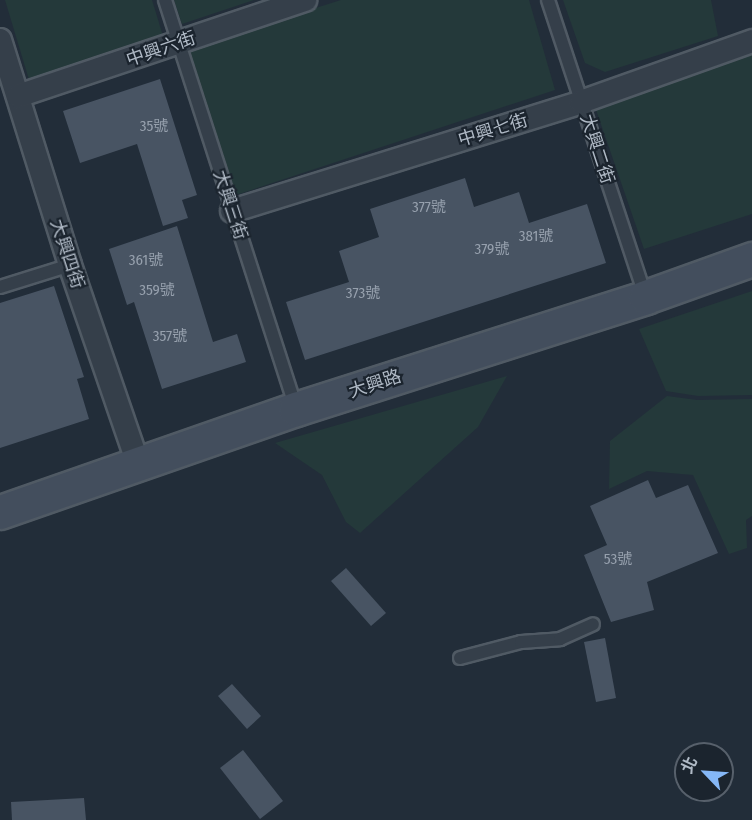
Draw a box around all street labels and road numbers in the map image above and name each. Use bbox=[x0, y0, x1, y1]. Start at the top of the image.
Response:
street label: 中興六街 bbox=[123, 27, 199, 71]
street label: 中興七街 bbox=[455, 109, 531, 151]
street label: 大興二街 bbox=[576, 111, 618, 187]
street label: 大興三街 bbox=[209, 167, 251, 243]
street label: 大興四街 bbox=[46, 216, 88, 292]
street label: 大興路 bbox=[346, 365, 404, 403]

